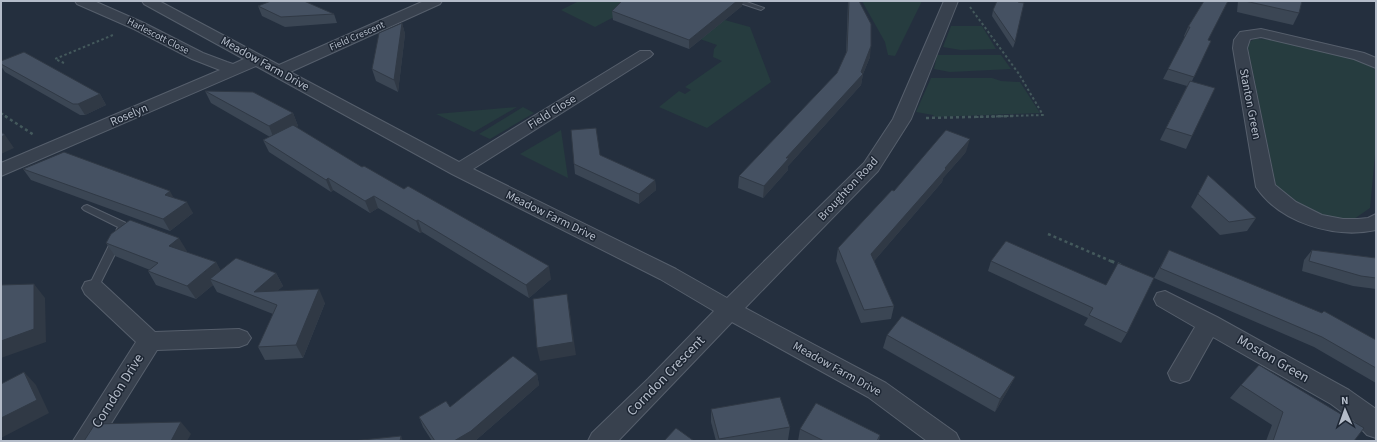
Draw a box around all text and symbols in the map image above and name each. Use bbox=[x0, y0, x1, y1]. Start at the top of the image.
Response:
street label: Harlescott Close bbox=[125, 14, 191, 58]
street label: Field Crescent bbox=[327, 17, 387, 54]
street label: Meadow Farm Drive bbox=[218, 33, 312, 95]
street label: Stanton Green bbox=[1235, 67, 1265, 141]
street label: Field Close bbox=[524, 90, 580, 134]
street label: Roselyn bbox=[108, 99, 150, 131]
street label: Broughton Road bbox=[814, 153, 882, 225]
street label: Meadow Farm Drive bbox=[503, 187, 599, 245]
street label: Moston Green bbox=[1233, 330, 1313, 388]
street label: Corndon Crescent bbox=[622, 331, 710, 421]
street label: Meadow Farm Drive bbox=[790, 338, 884, 400]
street label: Corndon Drive bbox=[87, 350, 149, 432]
north arrow bbox=[1325, 390, 1365, 430]
text: N bbox=[1341, 393, 1349, 408]

